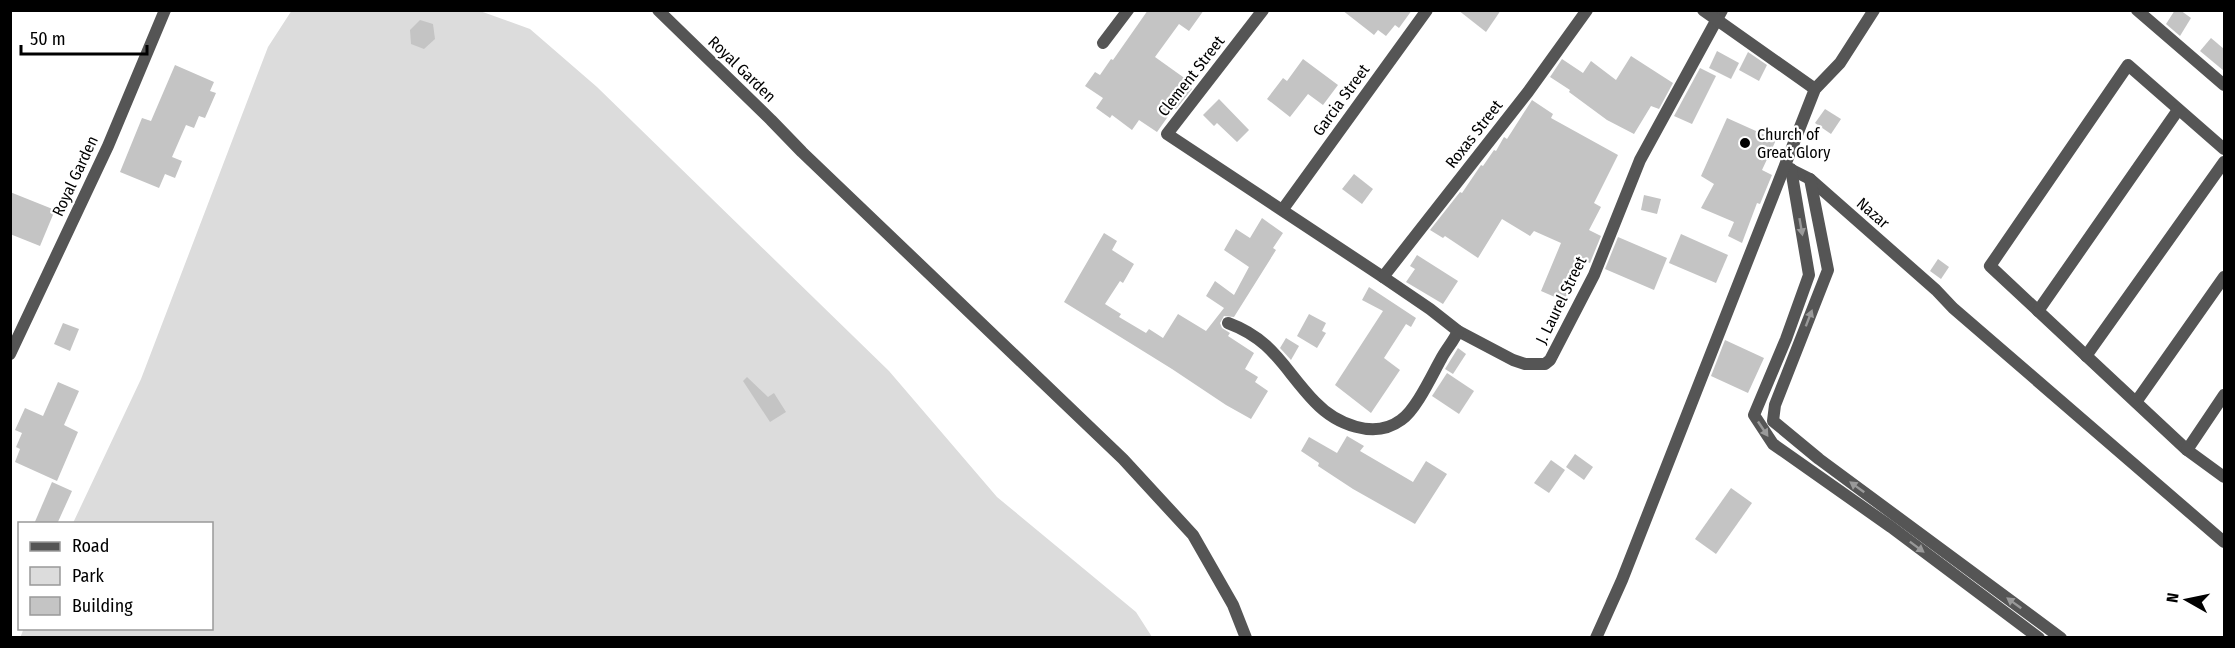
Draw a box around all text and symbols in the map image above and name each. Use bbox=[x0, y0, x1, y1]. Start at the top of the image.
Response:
scale bar bbox=[21, 18, 147, 56]
text: 50 m bbox=[30, 28, 66, 50]
street label: Clement Street bbox=[1154, 31, 1229, 120]
street label: Royal Garden bbox=[704, 32, 780, 106]
street label: Garcia Street bbox=[1309, 60, 1374, 140]
street label: Roxas Street bbox=[1442, 96, 1507, 172]
place label: Church of Great Glory bbox=[1757, 125, 1831, 162]
street label: Royal Garden bbox=[48, 133, 102, 219]
marker: Church of Great Glory bbox=[1738, 136, 1752, 150]
street label: Nazar bbox=[1853, 194, 1894, 233]
one-way arrow bbox=[1797, 218, 1806, 237]
street label: J. Laurel Street bbox=[1532, 252, 1591, 347]
one-way arrow bbox=[1804, 309, 1814, 327]
one-way arrow bbox=[1757, 421, 1768, 437]
one-way arrow bbox=[1850, 481, 1866, 493]
legend bbox=[18, 522, 213, 630]
text: Road bbox=[72, 535, 109, 557]
one-way arrow bbox=[1909, 540, 1924, 552]
text: Park bbox=[72, 565, 105, 587]
north arrow bbox=[2157, 570, 2217, 630]
text: N bbox=[2163, 592, 2183, 604]
text: Building bbox=[72, 595, 133, 617]
one-way arrow bbox=[2006, 597, 2022, 609]

